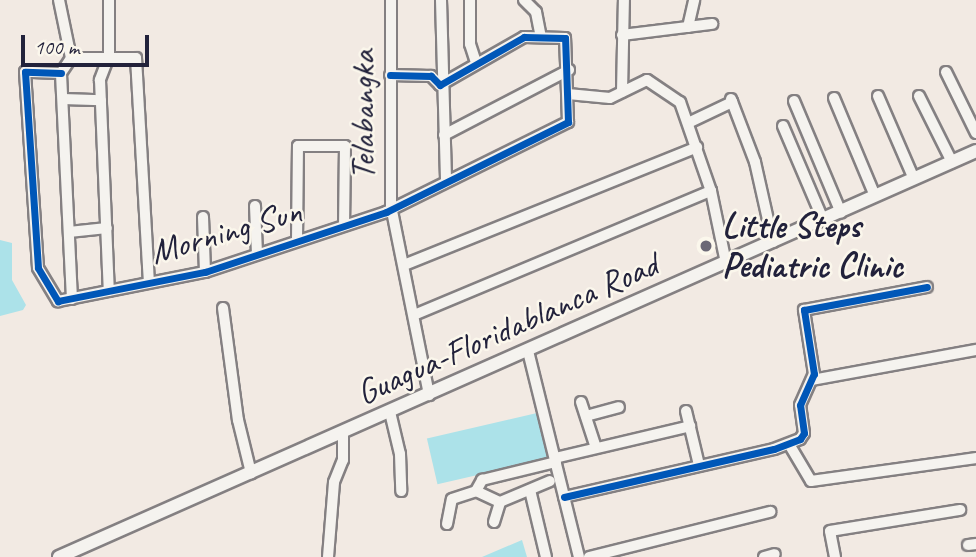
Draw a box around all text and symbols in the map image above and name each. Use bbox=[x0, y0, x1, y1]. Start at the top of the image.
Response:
scale bar bbox=[24, 21, 152, 65]
text: 100 m bbox=[34, 34, 79, 60]
street label: Telabangka bbox=[342, 50, 384, 180]
street label: Morning Sun bbox=[146, 191, 306, 273]
place label: Little Steps Pediatric Clinic bbox=[722, 205, 903, 287]
marker: Little Steps Pediatric Clinic bbox=[696, 236, 716, 256]
street label: Guagua-Floridablanca Road bbox=[350, 244, 664, 414]

